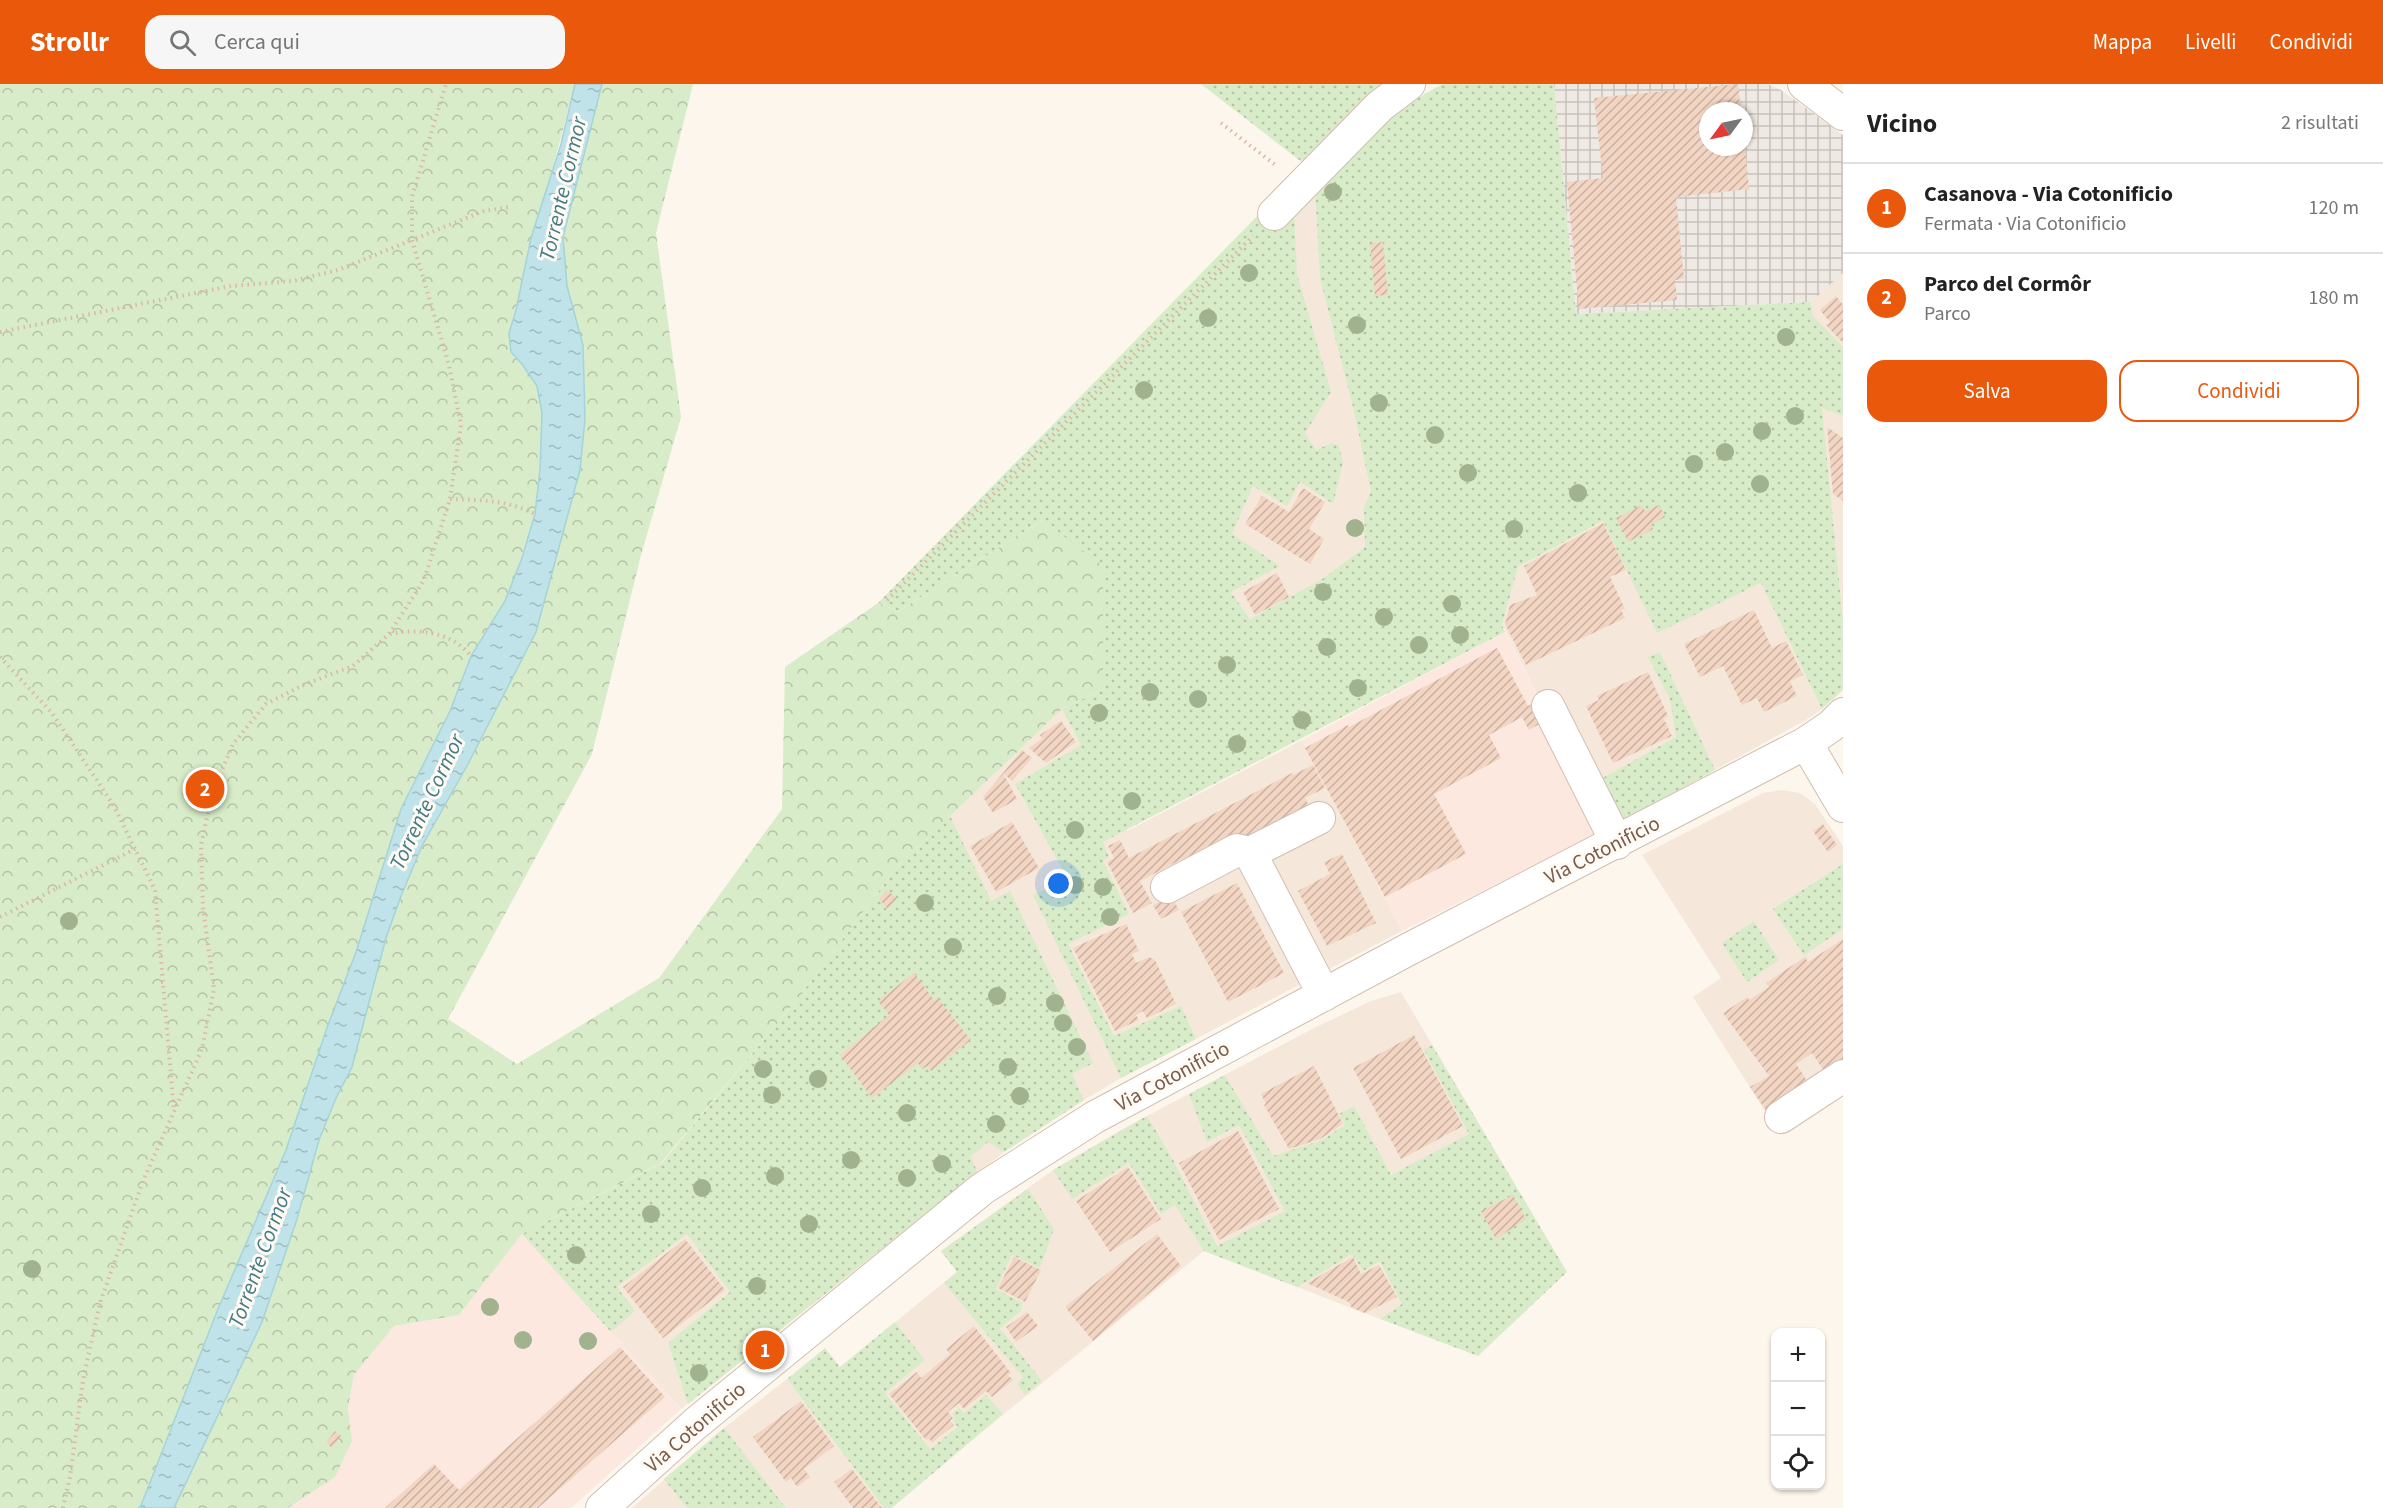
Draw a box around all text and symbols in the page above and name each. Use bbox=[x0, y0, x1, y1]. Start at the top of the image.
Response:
search box bbox=[145, 15, 565, 69]
text: Strollr bbox=[30, 22, 109, 62]
icon: search bbox=[166, 26, 199, 59]
text: Cerca qui bbox=[214, 26, 300, 58]
text: Mappa bbox=[2093, 27, 2152, 57]
text: Livelli bbox=[2185, 27, 2237, 57]
text: Condividi bbox=[2270, 27, 2353, 57]
north arrow bbox=[1699, 102, 1753, 156]
text: Vicino bbox=[1867, 105, 1937, 142]
text: 2 risultati bbox=[2281, 109, 2359, 137]
water label: Torrente Cormor bbox=[531, 112, 595, 264]
text: Casanova - Via Cotonificio bbox=[1924, 178, 2173, 210]
text: 1 bbox=[1881, 194, 1892, 222]
text: 120 m bbox=[2309, 194, 2359, 222]
text: Fermata · Via Cotonificio bbox=[1924, 210, 2126, 238]
text: Parco del Cormôr bbox=[1924, 268, 2091, 300]
text: 2 bbox=[1881, 284, 1892, 312]
text: 180 m bbox=[2309, 284, 2359, 312]
text: Parco bbox=[1924, 300, 1971, 328]
button: Salva bbox=[1867, 360, 2107, 422]
button: Condividi bbox=[2119, 360, 2359, 422]
water label: Torrente Cormor bbox=[381, 727, 473, 875]
pin: 2 bbox=[186, 766, 224, 812]
street label: Via Cotonificio bbox=[1539, 808, 1665, 892]
your location bbox=[1044, 869, 1073, 898]
street label: Via Cotonificio bbox=[1109, 1033, 1235, 1119]
water label: Torrente Cormor bbox=[220, 1182, 301, 1333]
pin: 1 bbox=[746, 1328, 784, 1372]
map controls bbox=[1771, 1328, 1825, 1490]
button: + bbox=[1771, 1328, 1825, 1382]
street label: Via Cotonificio bbox=[638, 1374, 752, 1480]
button: − bbox=[1771, 1382, 1825, 1436]
button: locate bbox=[1771, 1436, 1825, 1490]

